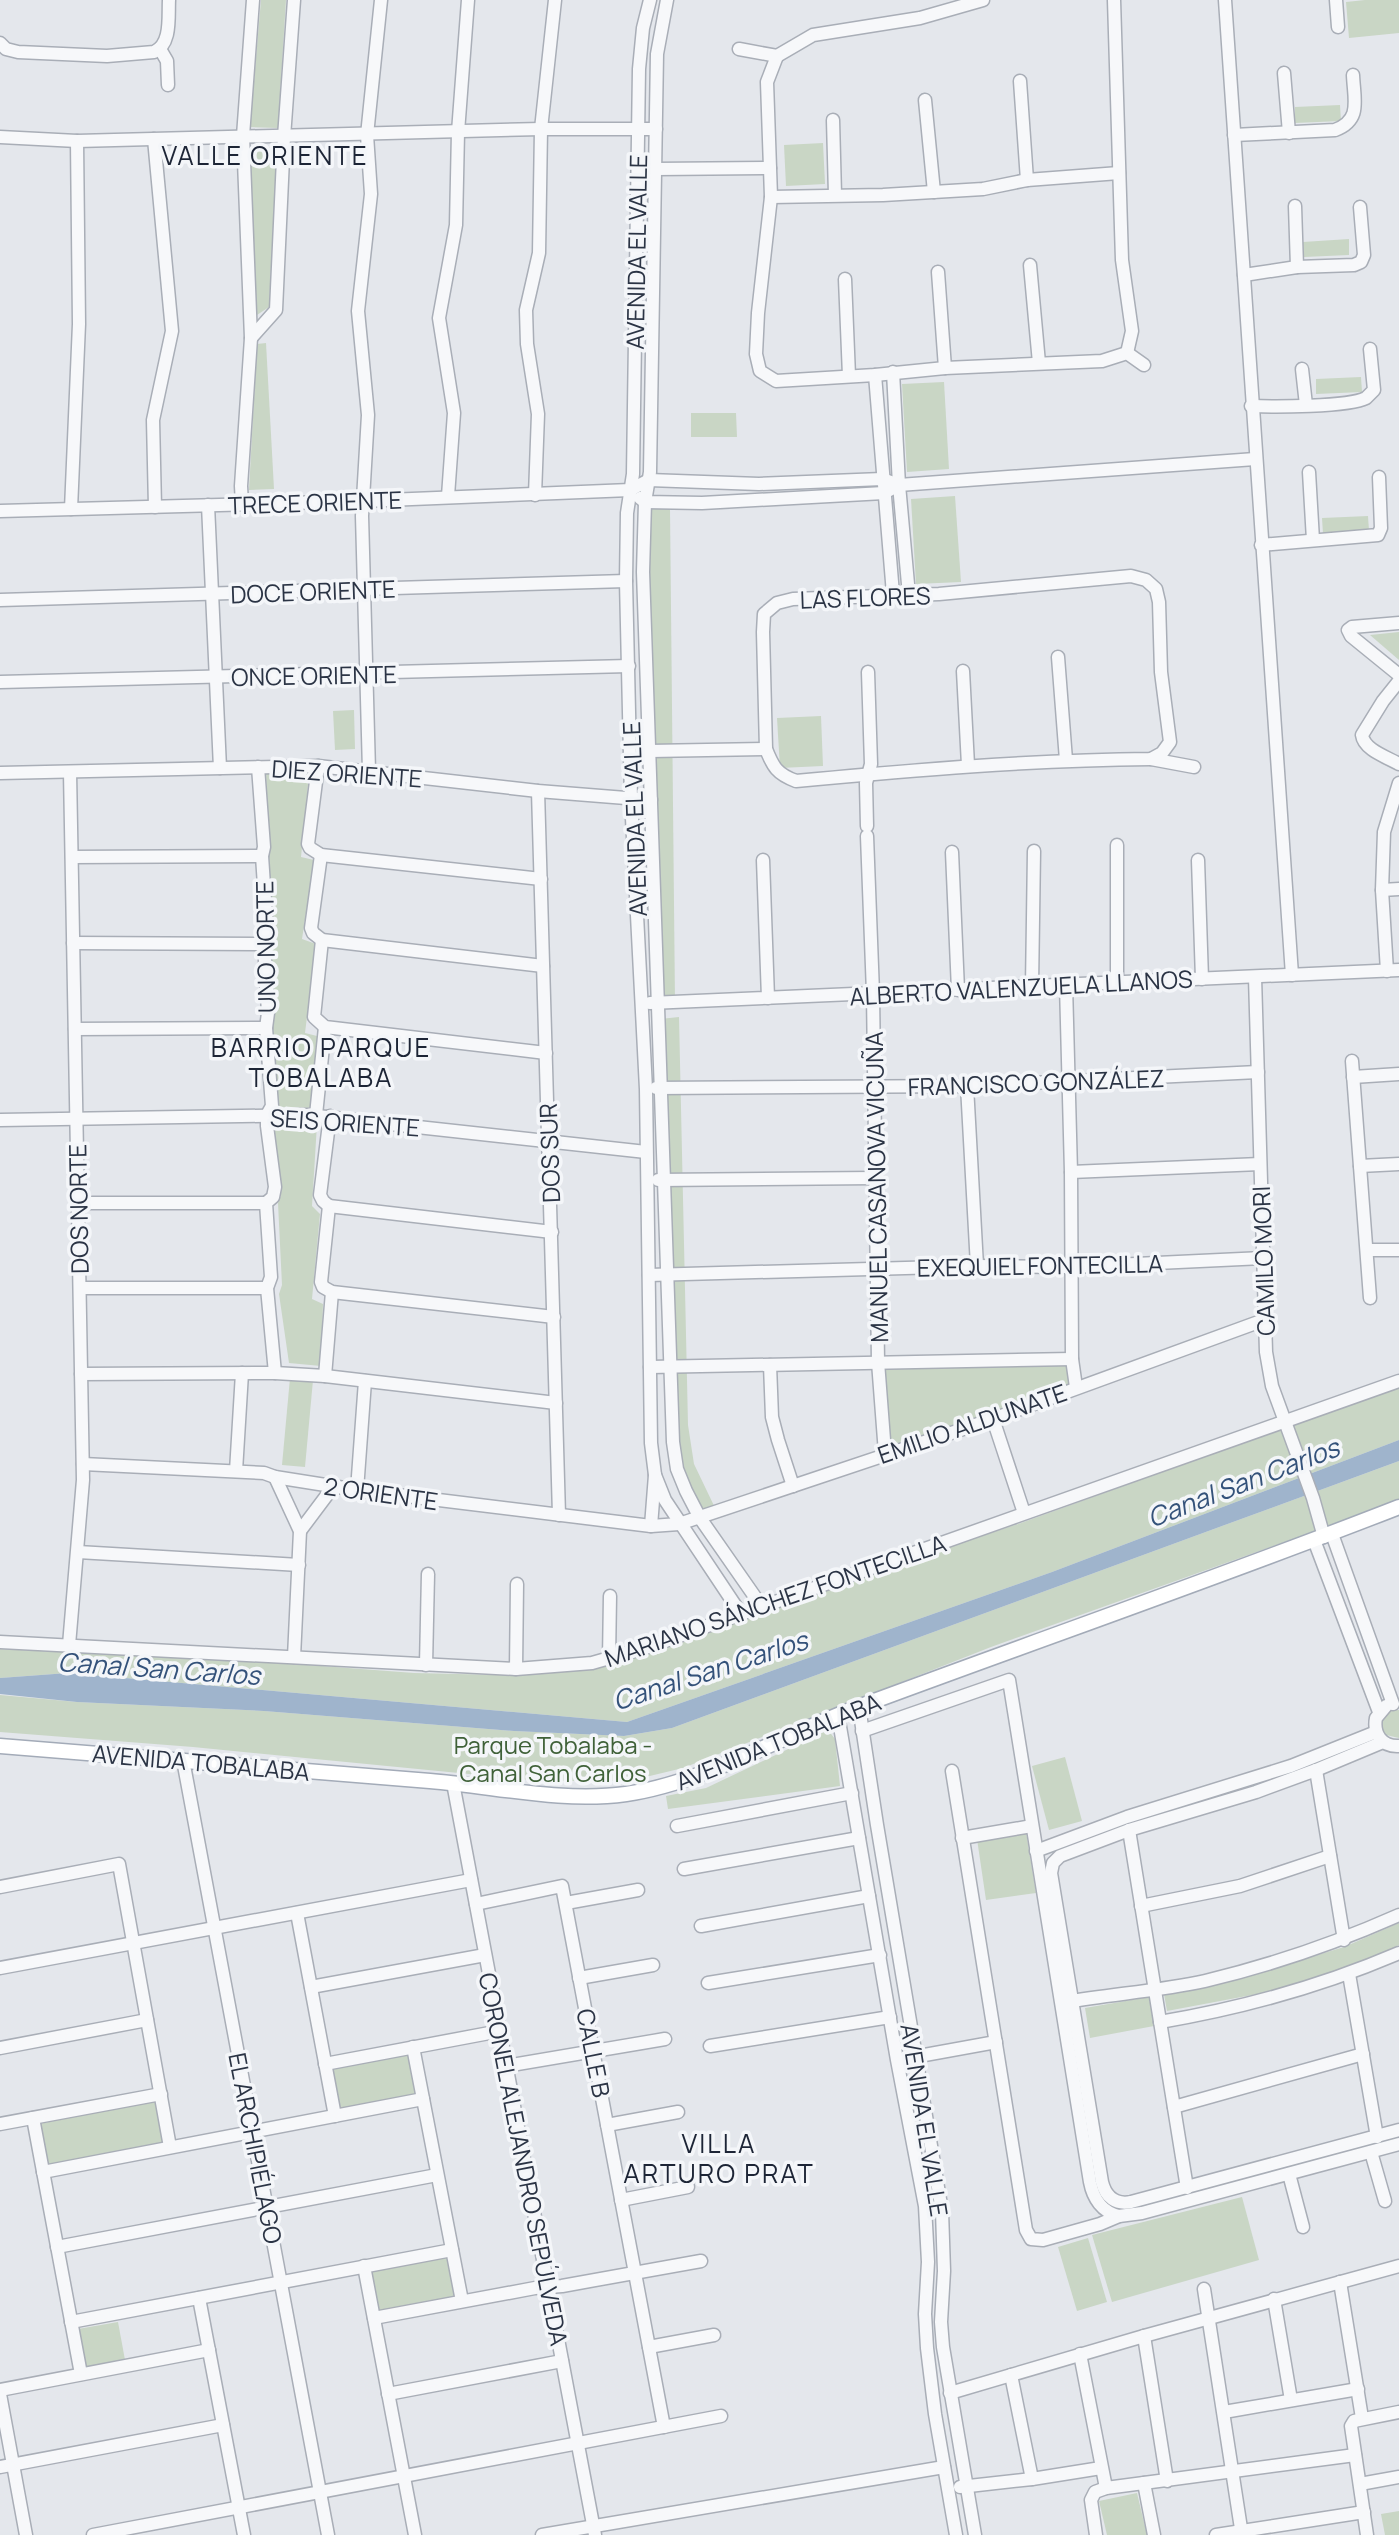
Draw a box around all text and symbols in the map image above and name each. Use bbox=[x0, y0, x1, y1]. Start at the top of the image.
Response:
district label: VALLE ORIENTE bbox=[161, 137, 369, 173]
street label: AVENIDA EL VALLE bbox=[618, 154, 654, 350]
street label: TRECE ORIENTE bbox=[227, 482, 403, 522]
street label: DOCE ORIENTE bbox=[230, 572, 396, 610]
street label: LAS FLORES bbox=[799, 578, 931, 616]
street label: ONCE ORIENTE bbox=[231, 657, 397, 693]
street label: AVENIDA EL VALLE bbox=[614, 721, 654, 917]
street label: DIEZ ORIENTE bbox=[270, 751, 424, 795]
street label: UNO NORTE bbox=[247, 881, 283, 1013]
street label: ALBERTO VALENZUELA LLANOS bbox=[849, 962, 1193, 1012]
district label: BARRIO PARQUE TOBALABA bbox=[211, 1029, 431, 1095]
street label: MANUEL CASANOVA VICUÑA bbox=[857, 1031, 895, 1343]
street label: FRANCISCO GONZÁLEZ bbox=[907, 1061, 1165, 1103]
street label: SEIS ORIENTE bbox=[269, 1100, 421, 1144]
street label: DOS SUR bbox=[531, 1103, 567, 1203]
street label: DOS NORTE bbox=[60, 1144, 96, 1274]
street label: CAMILO MORI bbox=[1244, 1186, 1282, 1336]
street label: EXEQUIEL FONTECILLA bbox=[917, 1246, 1163, 1284]
street label: EMILIO ALDUNATE bbox=[873, 1375, 1071, 1471]
water label: Canal San Carlos bbox=[1142, 1428, 1346, 1535]
street label: 2 ORIENTE bbox=[322, 1469, 440, 1517]
street label: MARIANO SÁNCHEZ FONTECILLA bbox=[600, 1526, 950, 1674]
water label: Canal San Carlos bbox=[608, 1621, 814, 1718]
water label: Canal San Carlos bbox=[57, 1643, 264, 1693]
street label: AVENIDA TOBALABA bbox=[671, 1685, 885, 1797]
park label: Parque Tobalaba - Canal San Carlos bbox=[454, 1728, 652, 1789]
street label: AVENIDA TOBALABA bbox=[91, 1736, 311, 1788]
street label: CORONEL ALEJANDRO SEPÚLVEDA bbox=[472, 1970, 576, 2348]
street label: CALLE B bbox=[569, 2006, 619, 2100]
street label: AVENIDA EL VALLE bbox=[893, 2021, 957, 2219]
street label: EL ARCHIPIÉLAGO bbox=[221, 2050, 291, 2246]
district label: VILLA ARTURO PRAT bbox=[623, 2125, 815, 2191]

